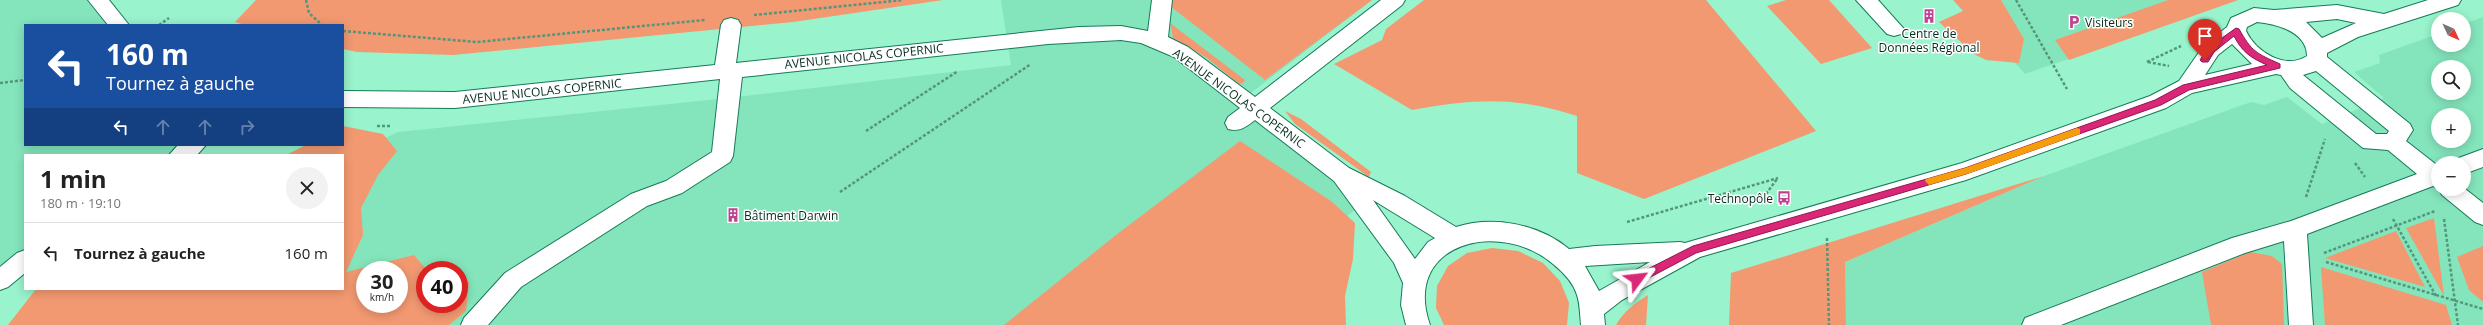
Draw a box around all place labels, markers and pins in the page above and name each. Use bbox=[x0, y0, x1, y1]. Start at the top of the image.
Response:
building icon: Centre de Données Régional bbox=[1921, 8, 1937, 24]
parking icon: Visiteurs bbox=[2066, 14, 2082, 30]
place label: Visiteurs bbox=[2085, 14, 2133, 31]
pin bbox=[2188, 19, 2222, 60]
place label: Centre de Données Régional bbox=[1879, 25, 1979, 56]
place label: Technopôle bbox=[1708, 190, 1773, 207]
bus stop icon: Technopôle bbox=[1776, 190, 1792, 206]
building icon: Bâtiment Darwin bbox=[725, 207, 741, 223]
place label: Bâtiment Darwin bbox=[744, 207, 838, 224]

